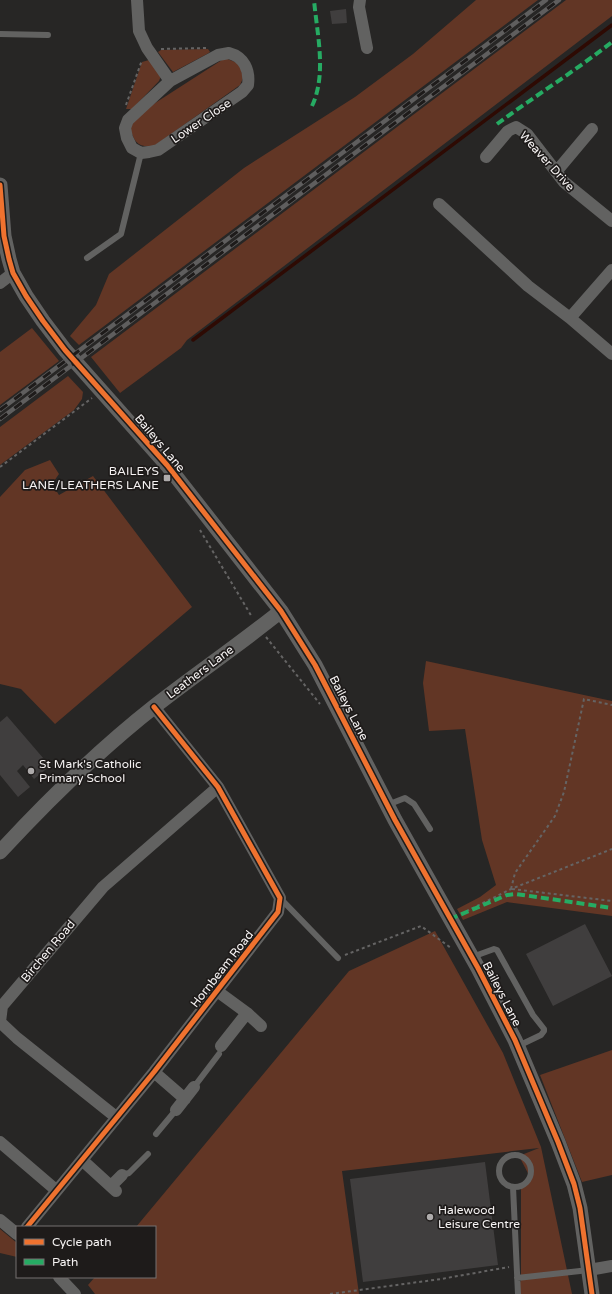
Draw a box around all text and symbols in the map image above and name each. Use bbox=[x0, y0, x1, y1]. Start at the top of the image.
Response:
street label: Lower Close bbox=[168, 96, 234, 146]
street label: Weaver Drive bbox=[517, 128, 578, 194]
street label: Baileys Lane bbox=[132, 411, 188, 475]
place label: BAILEYS LANE/LEATHERS LANE bbox=[22, 464, 159, 492]
marker: BAILEYS LANE/LEATHERS LANE bbox=[162, 473, 172, 483]
street label: Leathers Lane bbox=[164, 642, 236, 702]
street label: Baileys Lane bbox=[327, 673, 371, 743]
place label: St Mark's Catholic Primary School bbox=[39, 757, 141, 785]
marker: St Mark's Catholic Primary School bbox=[26, 766, 36, 776]
street label: Birchen Road bbox=[18, 917, 78, 985]
street label: Hornbeam Road bbox=[188, 928, 256, 1010]
street label: Baileys Lane bbox=[480, 959, 524, 1029]
place label: Halewood Leisure Centre bbox=[438, 1203, 520, 1231]
marker: Halewood Leisure Centre bbox=[425, 1212, 435, 1222]
legend bbox=[16, 1226, 156, 1278]
text: Cycle path bbox=[52, 1235, 111, 1249]
text: Path bbox=[52, 1255, 78, 1269]

